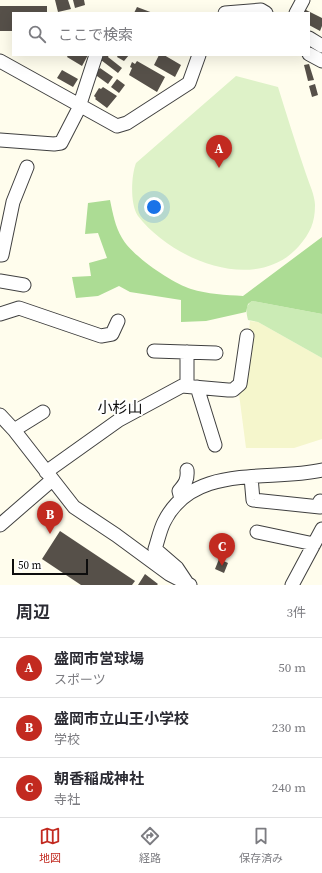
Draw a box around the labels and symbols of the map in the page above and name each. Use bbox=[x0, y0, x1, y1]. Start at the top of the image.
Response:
pin: A bbox=[206, 135, 232, 168]
your location bbox=[144, 197, 164, 217]
district label: 小杉山 bbox=[97, 397, 143, 418]
pin: B bbox=[37, 501, 63, 534]
pin: C bbox=[209, 533, 235, 566]
scale bar bbox=[12, 557, 88, 576]

